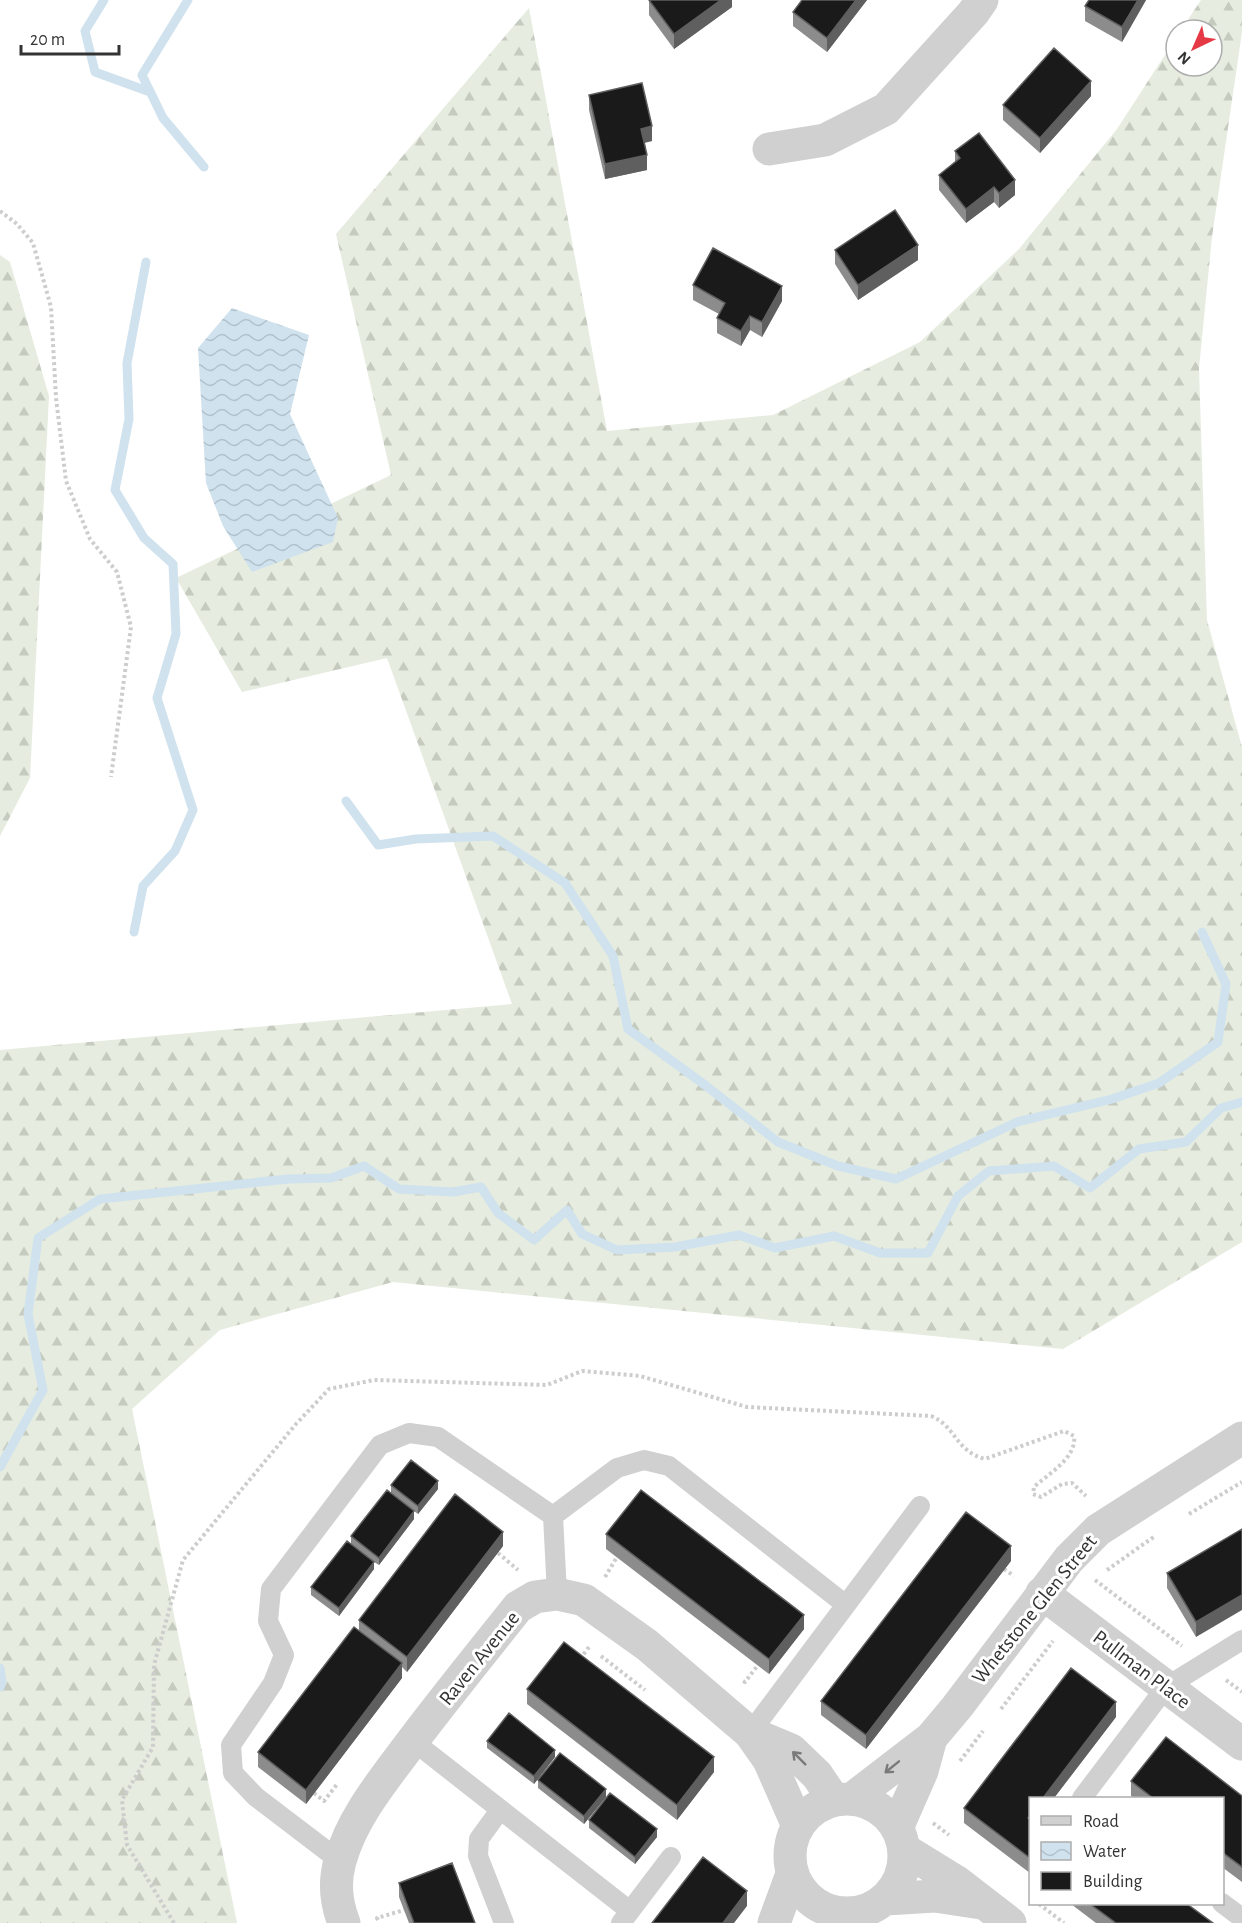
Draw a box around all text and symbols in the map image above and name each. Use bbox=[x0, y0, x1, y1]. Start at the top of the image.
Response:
scale bar bbox=[21, 18, 118, 56]
north arrow bbox=[1164, 18, 1224, 78]
text: 20 m bbox=[30, 31, 65, 49]
text: N bbox=[1175, 48, 1194, 68]
street label: Whetstone Glen Street bbox=[968, 1531, 1101, 1688]
street label: Raven Avenue bbox=[435, 1607, 524, 1709]
street label: Pullman Place bbox=[1089, 1626, 1194, 1713]
one-way arrow bbox=[791, 1750, 806, 1765]
one-way arrow bbox=[884, 1761, 900, 1774]
legend bbox=[1029, 1797, 1224, 1905]
text: Road bbox=[1083, 1813, 1119, 1831]
text: Water bbox=[1083, 1843, 1126, 1861]
text: Building bbox=[1083, 1873, 1143, 1891]

